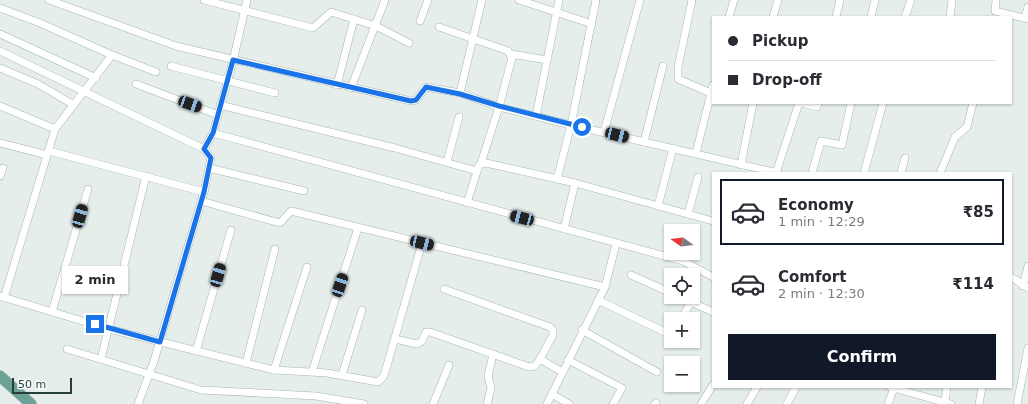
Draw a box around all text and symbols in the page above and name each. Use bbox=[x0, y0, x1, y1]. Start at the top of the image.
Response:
text: Pickup bbox=[752, 32, 808, 50]
text: Drop-off bbox=[752, 71, 822, 89]
car bbox=[177, 94, 203, 114]
route start bbox=[573, 118, 591, 136]
car bbox=[604, 126, 630, 144]
icon: car bbox=[730, 194, 766, 230]
text: Economy bbox=[778, 196, 854, 214]
car bbox=[71, 203, 89, 229]
text: ₹85 bbox=[963, 203, 994, 221]
car bbox=[509, 209, 535, 227]
text: 1 min · 12:29 bbox=[778, 214, 865, 229]
north arrow bbox=[664, 224, 700, 260]
map controls bbox=[664, 224, 700, 392]
car bbox=[409, 234, 435, 252]
car bbox=[209, 262, 227, 288]
callout: 2 min bbox=[62, 266, 128, 294]
icon: car bbox=[730, 266, 766, 302]
button: locate bbox=[664, 268, 700, 304]
text: Comfort bbox=[778, 268, 846, 286]
text: 2 min bbox=[75, 272, 115, 287]
car bbox=[331, 272, 349, 298]
text: ₹114 bbox=[952, 275, 994, 293]
text: 2 min · 12:30 bbox=[778, 286, 865, 301]
button: + bbox=[664, 312, 700, 348]
route end bbox=[86, 315, 104, 333]
button: Confirm bbox=[728, 334, 996, 380]
button: − bbox=[664, 356, 700, 392]
scale bar bbox=[12, 376, 72, 395]
text: 50 m bbox=[18, 378, 46, 391]

